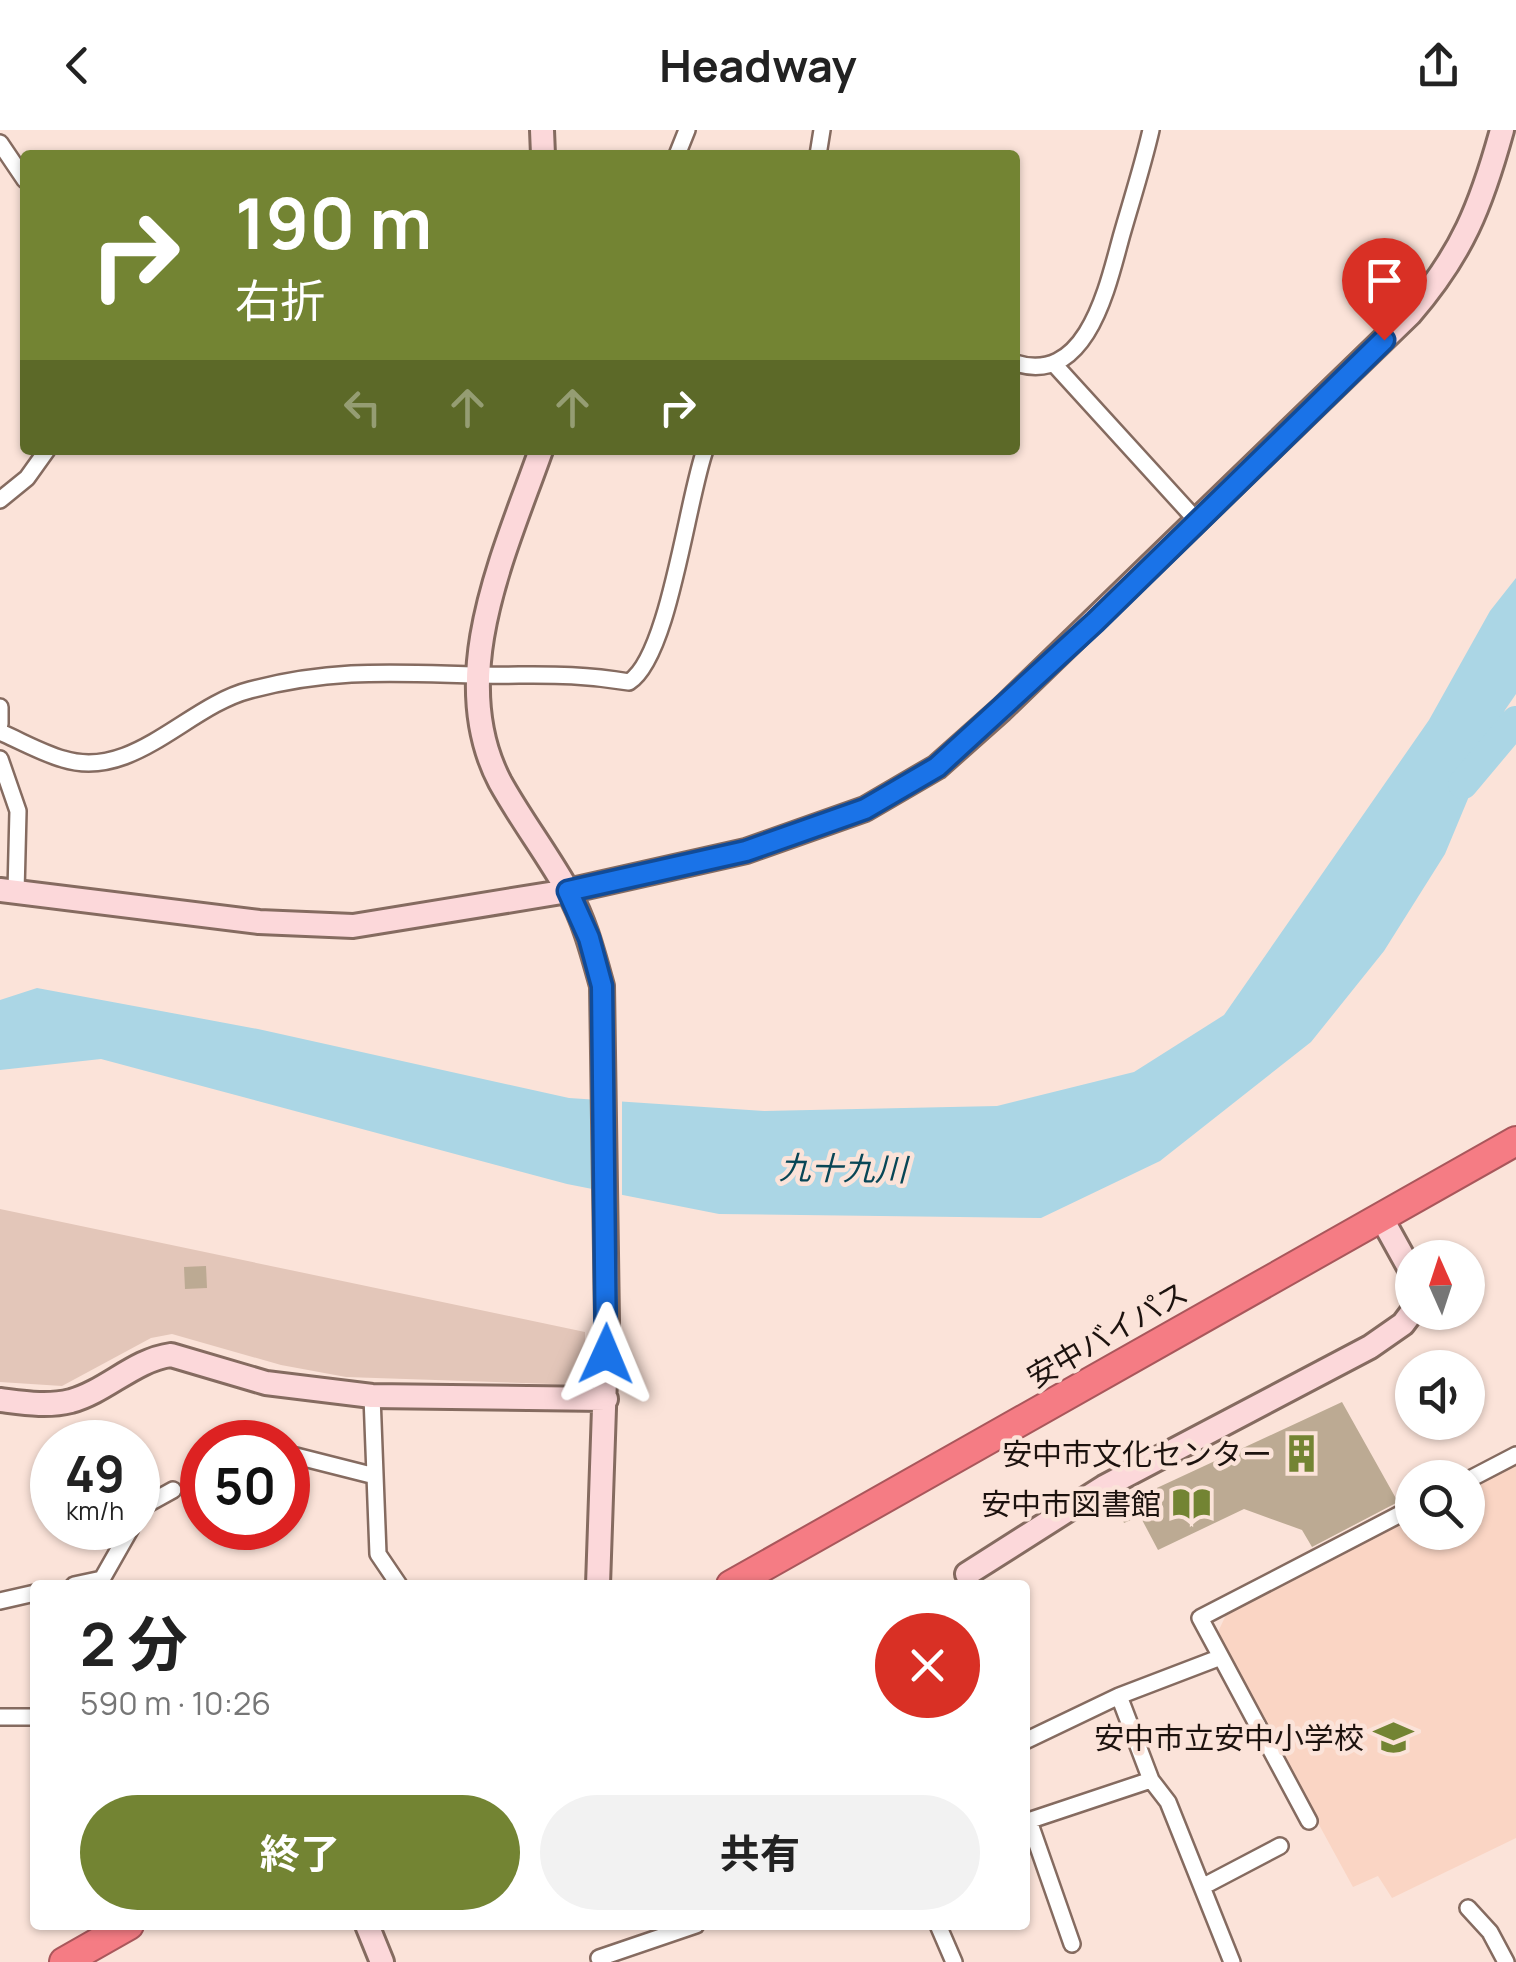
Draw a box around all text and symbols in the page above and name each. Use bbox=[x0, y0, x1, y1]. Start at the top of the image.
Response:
text: Headway bbox=[659, 34, 857, 96]
icon: back bbox=[50, 38, 105, 93]
icon: share bbox=[1411, 38, 1466, 93]
text: 190 m bbox=[235, 174, 432, 270]
icon: right bbox=[70, 190, 200, 320]
pin bbox=[1342, 238, 1427, 341]
icon: arrive bbox=[1357, 253, 1412, 308]
text: 右折 bbox=[235, 269, 325, 331]
icon: left bbox=[335, 380, 390, 435]
icon: ahead bbox=[440, 380, 495, 435]
icon: ahead bbox=[545, 380, 600, 435]
icon: right bbox=[650, 380, 705, 435]
water label: 九十九川 bbox=[779, 1145, 910, 1191]
north arrow bbox=[1395, 1240, 1485, 1330]
map controls bbox=[1395, 1240, 1485, 1550]
street label: 安中バイパス bbox=[1019, 1271, 1195, 1397]
position arrow bbox=[554, 1302, 658, 1406]
button: sound bbox=[1395, 1350, 1485, 1440]
speed limit sign: 50 bbox=[180, 1420, 310, 1550]
building icon: 安中市文化センター bbox=[1281, 1432, 1323, 1474]
place label: 安中市文化センター bbox=[1002, 1433, 1272, 1474]
text: 49 bbox=[65, 1439, 125, 1507]
button: search bbox=[1395, 1460, 1485, 1550]
library icon: 安中市図書館 bbox=[1170, 1482, 1212, 1524]
place label: 安中市図書館 bbox=[981, 1483, 1161, 1524]
text: km/h bbox=[66, 1493, 124, 1528]
text: 2 分 bbox=[80, 1602, 188, 1684]
button: close bbox=[875, 1613, 980, 1718]
text: 590 m · 10:26 bbox=[80, 1681, 271, 1725]
school or university icon: 安中市立安中小学校 bbox=[1373, 1716, 1415, 1758]
place label: 安中市立安中小学校 bbox=[1094, 1717, 1364, 1758]
button: 終了 bbox=[80, 1795, 520, 1910]
button: 共有 bbox=[540, 1795, 980, 1910]

